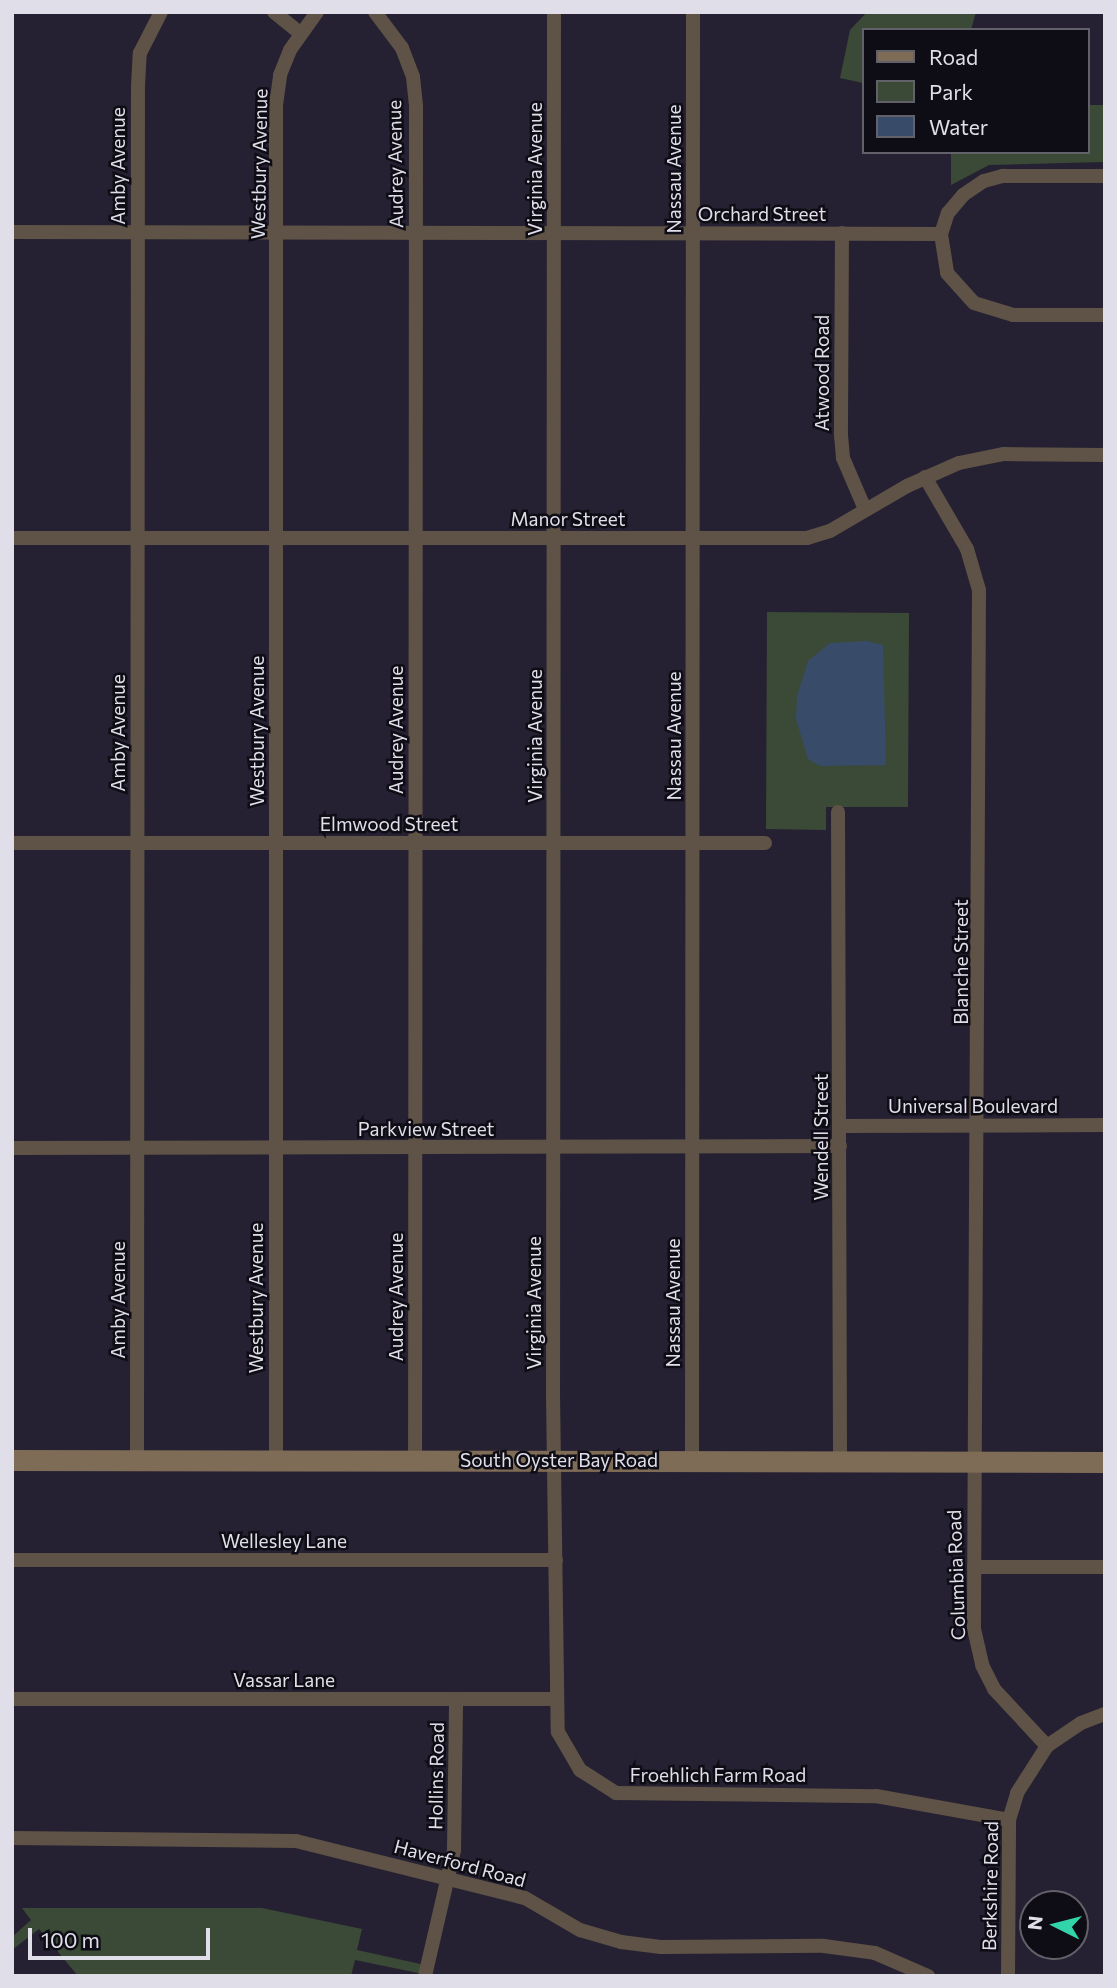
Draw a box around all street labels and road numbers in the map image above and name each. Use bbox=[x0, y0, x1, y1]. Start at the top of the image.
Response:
street label: Westbury Avenue bbox=[246, 88, 272, 240]
street label: Audrey Avenue bbox=[382, 100, 408, 228]
street label: Virginia Avenue bbox=[524, 102, 546, 236]
street label: Nassau Avenue bbox=[663, 104, 685, 234]
street label: Amby Avenue bbox=[107, 107, 129, 225]
street label: Orchard Street bbox=[698, 203, 826, 225]
street label: Atwood Road bbox=[811, 315, 833, 431]
street label: Manor Street bbox=[510, 508, 626, 530]
street label: Westbury Avenue bbox=[246, 656, 268, 806]
street label: Audrey Avenue bbox=[385, 666, 407, 794]
street label: Virginia Avenue bbox=[524, 669, 546, 803]
street label: Nassau Avenue bbox=[663, 671, 685, 801]
street label: Amby Avenue bbox=[107, 674, 129, 792]
street label: Elmwood Street bbox=[320, 813, 458, 835]
street label: Blanche Street bbox=[950, 899, 972, 1025]
street label: Wendell Street bbox=[810, 1074, 832, 1200]
street label: Universal Boulevard bbox=[888, 1095, 1058, 1117]
street label: Parkview Street bbox=[358, 1118, 494, 1140]
street label: Westbury Avenue bbox=[245, 1223, 267, 1373]
street label: Audrey Avenue bbox=[385, 1233, 407, 1361]
street label: Virginia Avenue bbox=[523, 1236, 545, 1370]
street label: Nassau Avenue bbox=[662, 1238, 684, 1368]
street label: Amby Avenue bbox=[107, 1241, 129, 1359]
street label: South Oyster Bay Road bbox=[460, 1449, 658, 1471]
street label: Columbia Road bbox=[942, 1509, 970, 1641]
street label: Wellesley Lane bbox=[221, 1530, 347, 1552]
street label: Vassar Lane bbox=[233, 1669, 335, 1691]
street label: Hollins Road bbox=[424, 1722, 448, 1830]
street label: Froehlich Farm Road bbox=[630, 1764, 806, 1786]
street label: Berkshire Road bbox=[977, 1821, 1003, 1951]
street label: Haverford Road bbox=[392, 1834, 528, 1892]

